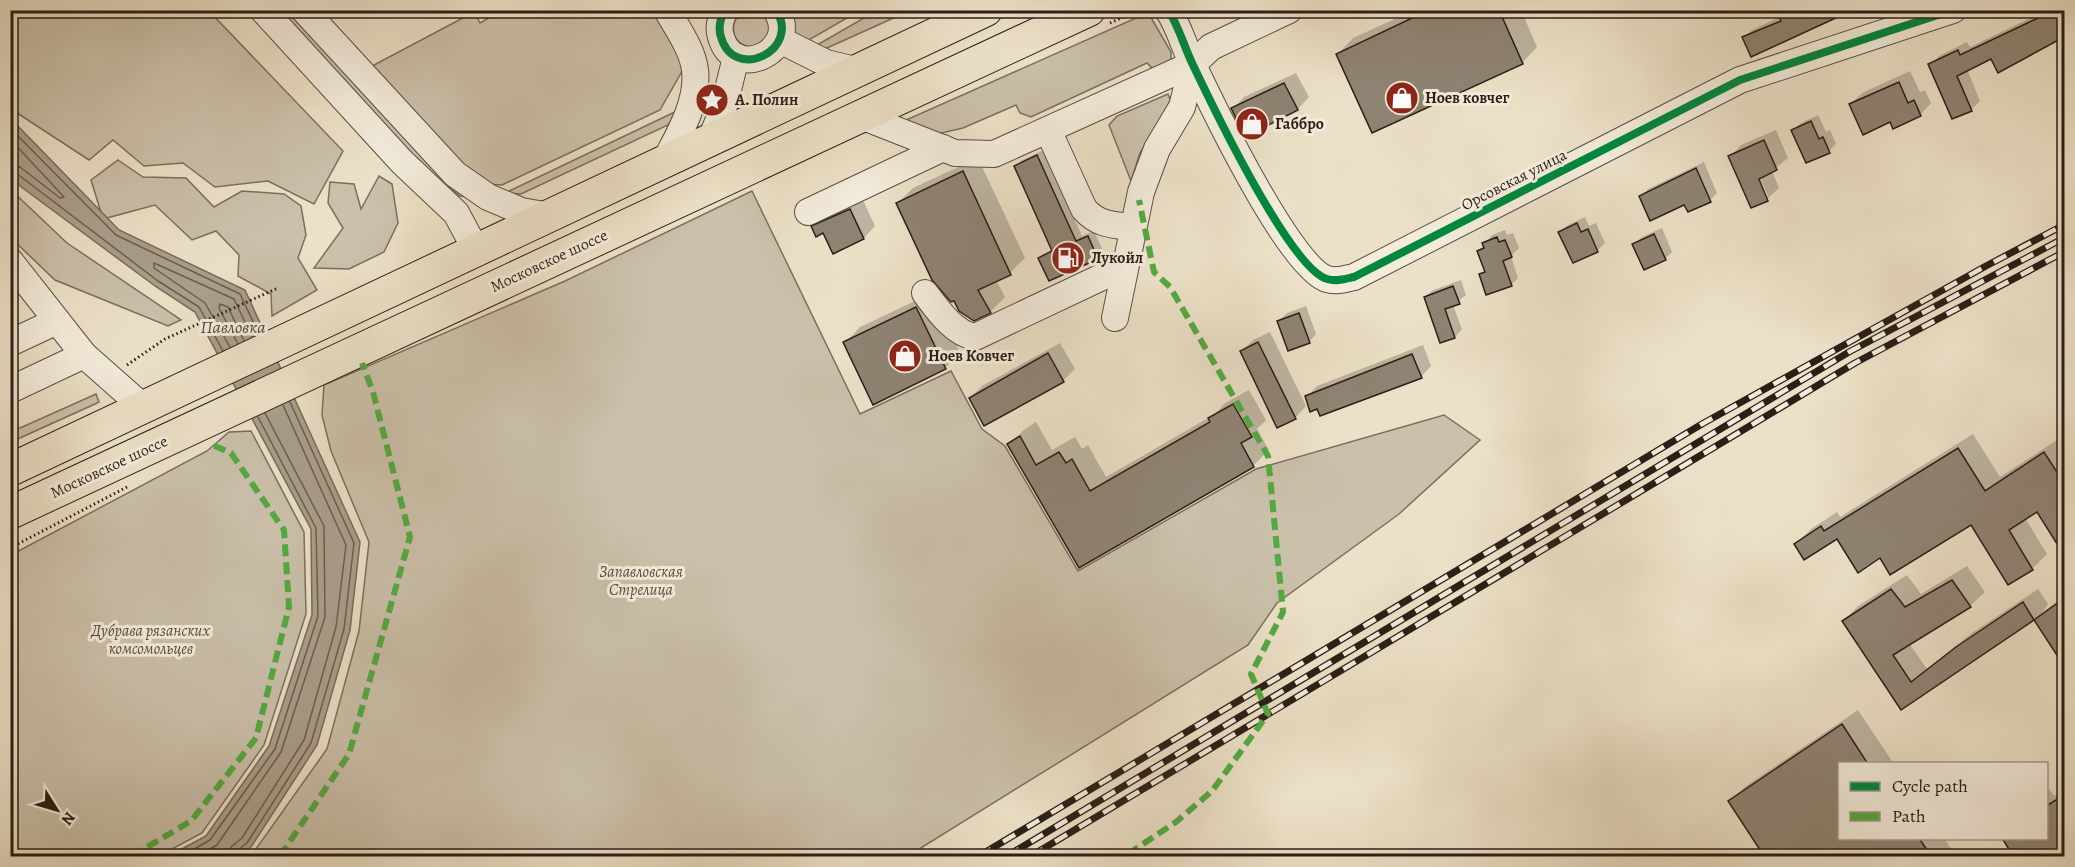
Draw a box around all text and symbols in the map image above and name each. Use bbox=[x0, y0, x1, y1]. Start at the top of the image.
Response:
shop icon: Ноев ковчег bbox=[1384, 80, 1420, 116]
place icon: А. Полин bbox=[694, 82, 730, 118]
place label: Ноев ковчег bbox=[1425, 87, 1510, 109]
place label: А. Полин bbox=[734, 89, 798, 111]
shop icon: Габбро bbox=[1234, 106, 1270, 142]
place label: Габбро bbox=[1275, 113, 1324, 135]
street label: Орсовская улица bbox=[1457, 144, 1571, 216]
street label: Московское шоссе bbox=[487, 224, 611, 298]
fuel station icon: Лукойл bbox=[1050, 240, 1086, 276]
place label: Лукойл bbox=[1091, 247, 1143, 269]
water label: Павловка bbox=[200, 315, 266, 339]
shop icon: Ноев Ковчег bbox=[887, 338, 923, 374]
place label: Ноев Ковчег bbox=[928, 345, 1014, 367]
street label: Московское шоссе bbox=[47, 430, 171, 504]
park label: Запавловская Стрелица bbox=[599, 561, 683, 601]
park label: Дубрава рязанских комсомольцев bbox=[91, 620, 211, 660]
legend bbox=[1838, 762, 2048, 840]
text: Cycle path bbox=[1892, 774, 1968, 798]
north arrow bbox=[27, 780, 87, 840]
text: Path bbox=[1892, 804, 1926, 828]
text: N bbox=[56, 807, 80, 830]

